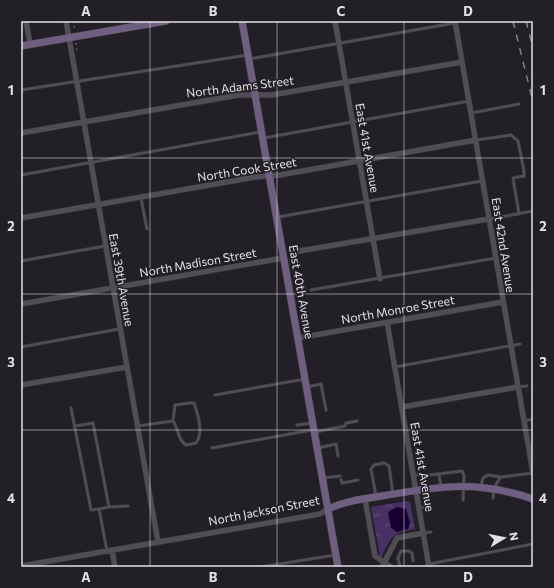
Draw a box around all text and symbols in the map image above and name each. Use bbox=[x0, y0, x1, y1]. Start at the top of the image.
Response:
text: A bbox=[81, 3, 91, 19]
text: B bbox=[209, 3, 218, 19]
text: C bbox=[337, 3, 346, 19]
text: D bbox=[463, 3, 473, 19]
street label: North Adams Street bbox=[185, 72, 295, 100]
text: 1 bbox=[8, 82, 14, 98]
text: 1 bbox=[540, 82, 546, 98]
street label: East 41st Avenue bbox=[353, 102, 383, 194]
street label: North Cook Street bbox=[196, 154, 298, 184]
street label: East 42nd Avenue bbox=[490, 196, 518, 293]
text: 2 bbox=[7, 218, 15, 234]
text: 2 bbox=[539, 218, 547, 234]
street label: East 39th Avenue bbox=[107, 232, 137, 327]
street label: East 40th Avenue bbox=[287, 244, 317, 340]
street label: North Madison Street bbox=[138, 245, 257, 279]
street label: North Monroe Street bbox=[340, 292, 456, 326]
text: 3 bbox=[7, 354, 15, 370]
text: 3 bbox=[539, 354, 547, 370]
street label: East 41st Avenue bbox=[408, 421, 438, 513]
text: 4 bbox=[7, 490, 15, 506]
text: 4 bbox=[539, 490, 547, 506]
street label: North Jackson Street bbox=[207, 492, 321, 529]
north arrow bbox=[484, 518, 524, 558]
text: N bbox=[507, 531, 521, 541]
text: A bbox=[81, 569, 91, 585]
text: B bbox=[209, 569, 218, 585]
text: C bbox=[337, 569, 346, 585]
text: D bbox=[463, 569, 473, 585]

